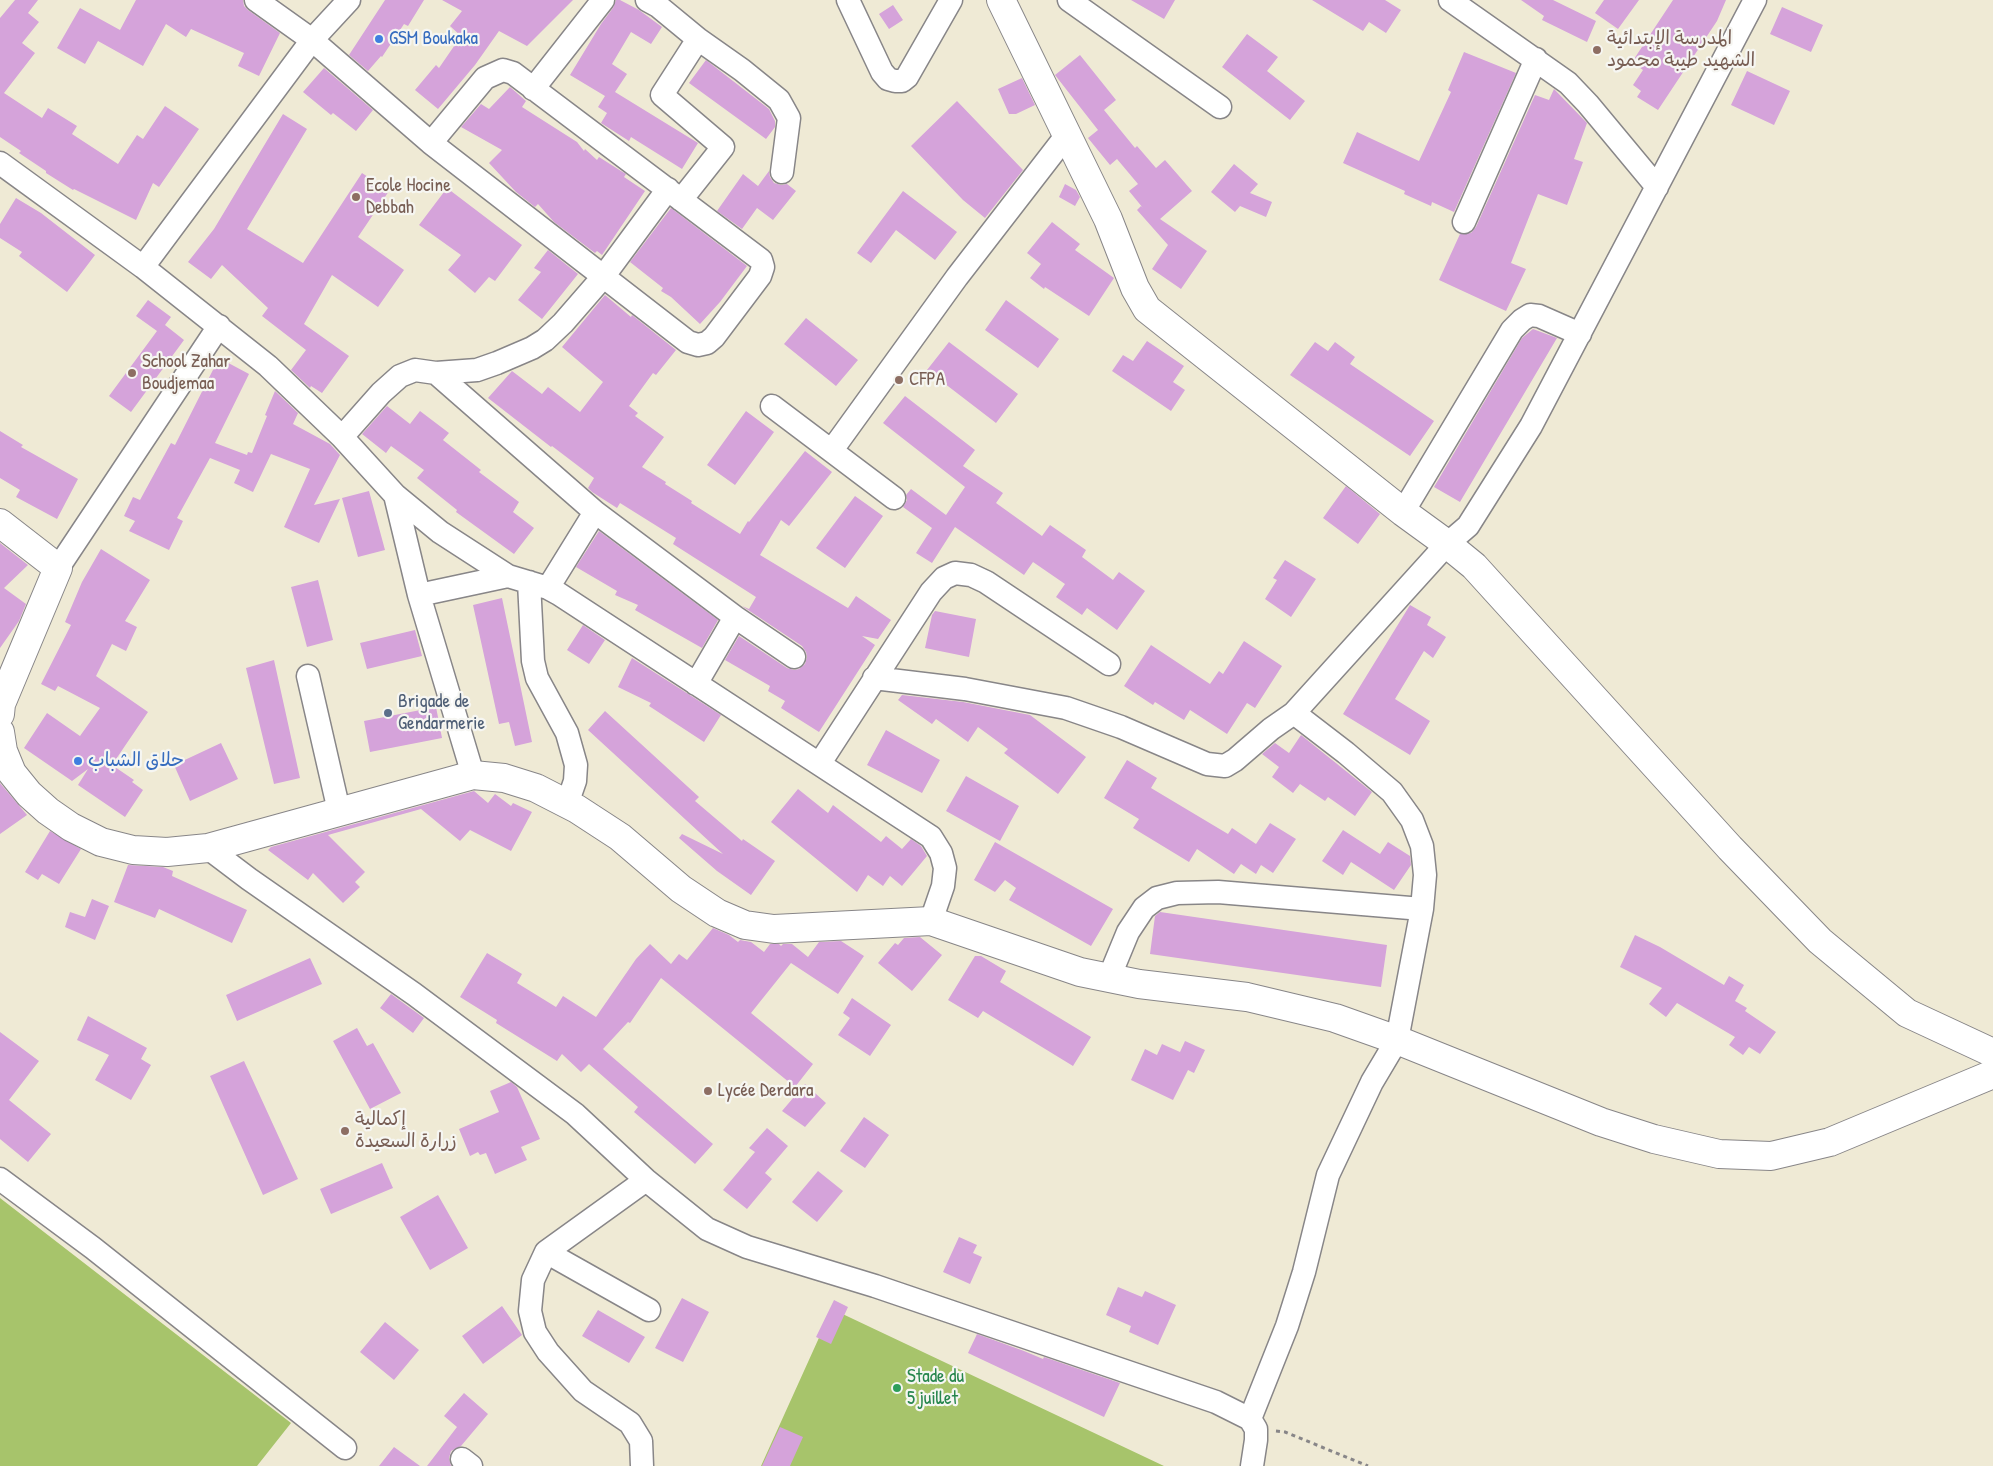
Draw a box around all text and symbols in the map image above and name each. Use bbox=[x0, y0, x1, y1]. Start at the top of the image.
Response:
place label: GSM Boukaka bbox=[389, 28, 478, 50]
place label: المدرسة الإبتدائية الشهيد طيبة محمود bbox=[1607, 28, 1755, 72]
marker: GSM Boukaka bbox=[373, 33, 385, 45]
marker: المدرسة الإبتدائية الشهيد طيبة محمود bbox=[1591, 44, 1603, 56]
place label: Ecole Hocine Debbah bbox=[366, 175, 451, 219]
marker: Ecole Hocine Debbah bbox=[350, 191, 362, 203]
place label: School Zahar Boudjemaa bbox=[142, 351, 231, 395]
marker: School Zahar Boudjemaa bbox=[126, 367, 138, 379]
place label: CFPA bbox=[909, 369, 945, 391]
marker: CFPA bbox=[893, 374, 905, 386]
place label: Brigade de Gendarmerie bbox=[398, 691, 485, 735]
marker: Brigade de Gendarmerie bbox=[382, 707, 394, 719]
place label: حلاق الشباب bbox=[88, 750, 184, 772]
marker: حلاق الشباب bbox=[72, 755, 84, 767]
place label: Lycée Derdara bbox=[718, 1080, 813, 1102]
marker: Lycée Derdara bbox=[702, 1085, 714, 1097]
place label: إكمالية زرارة السعيدة bbox=[355, 1109, 457, 1153]
marker: إكمالية زرارة السعيدة bbox=[339, 1125, 351, 1137]
place label: Stade du 5 juillet bbox=[907, 1366, 964, 1410]
marker: Stade du 5 juillet bbox=[891, 1382, 903, 1394]

